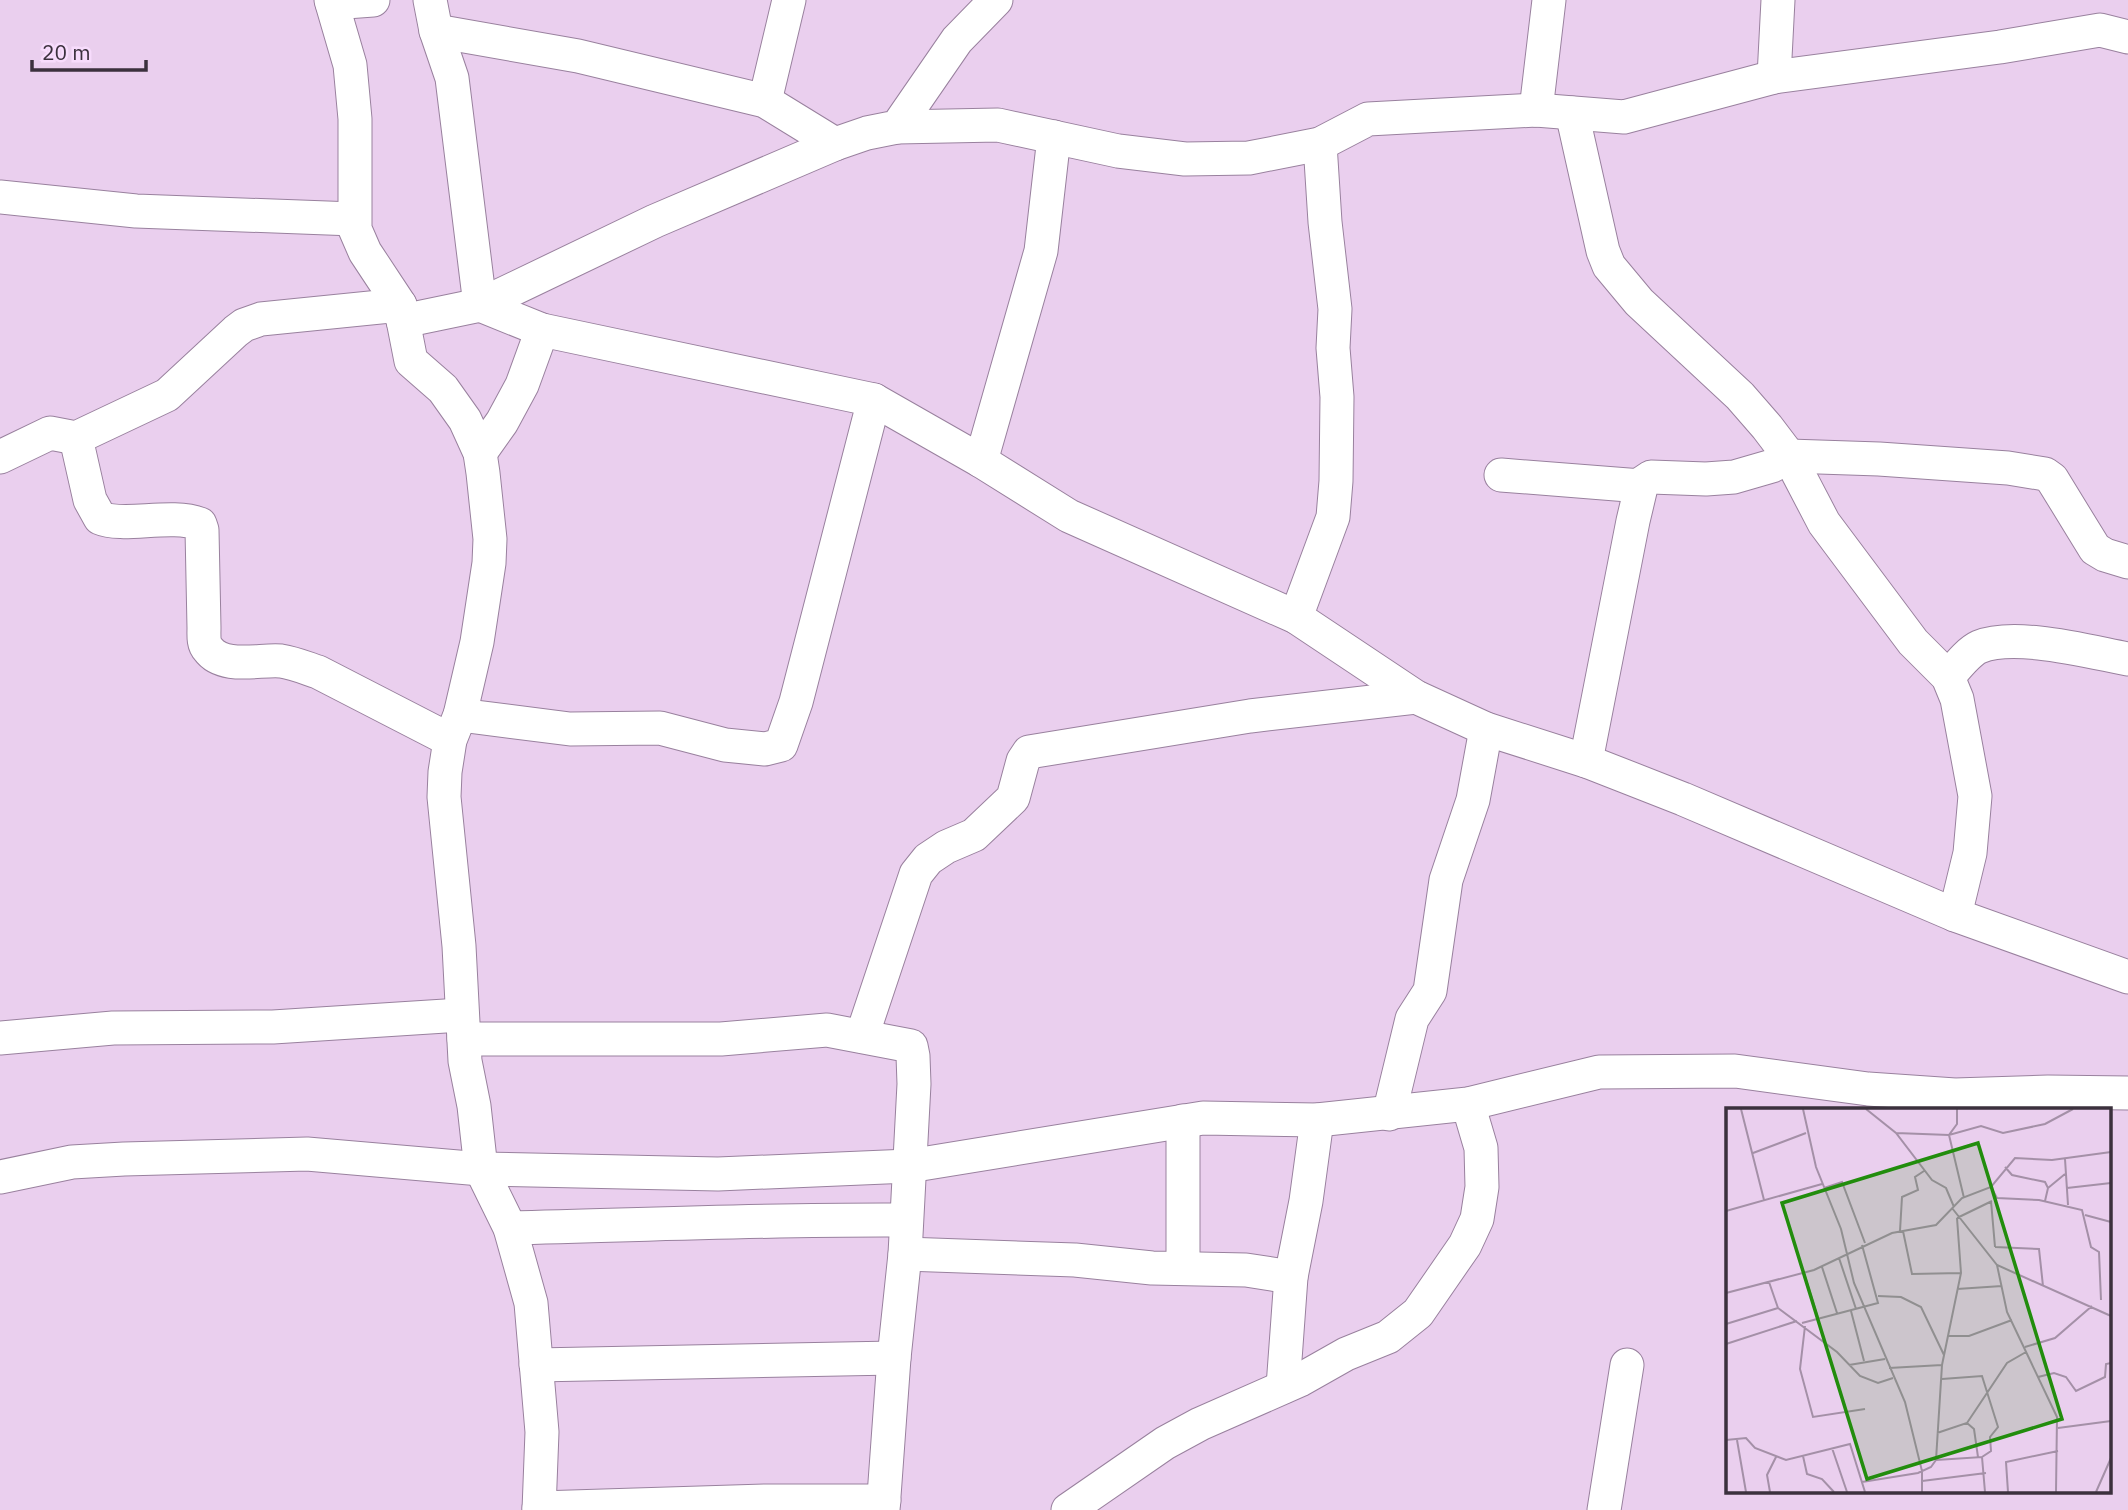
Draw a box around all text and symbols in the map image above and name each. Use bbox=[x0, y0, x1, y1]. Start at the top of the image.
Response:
scale bar bbox=[32, 28, 145, 72]
text: 20 m bbox=[42, 38, 91, 66]
inset map bbox=[1726, 1108, 2110, 1492]

